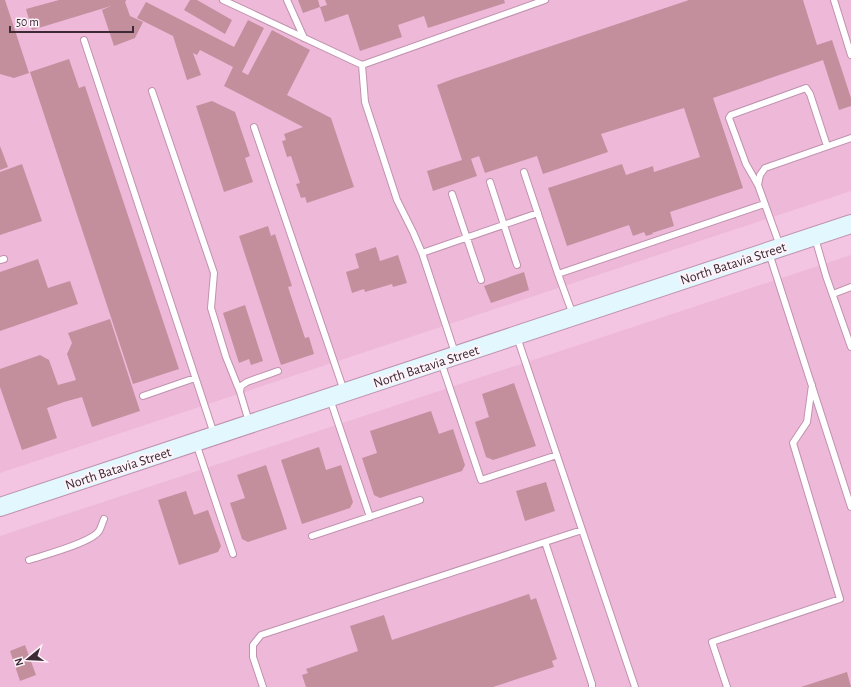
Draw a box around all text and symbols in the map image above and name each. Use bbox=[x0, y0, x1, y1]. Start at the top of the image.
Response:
scale bar bbox=[10, 8, 133, 34]
text: 50 m bbox=[16, 16, 39, 28]
street label: North Batavia Street bbox=[679, 240, 788, 288]
street label: North Batavia Street bbox=[372, 343, 481, 391]
street label: North Batavia Street bbox=[64, 445, 173, 493]
north arrow bbox=[8, 639, 48, 679]
text: N bbox=[13, 657, 25, 667]

